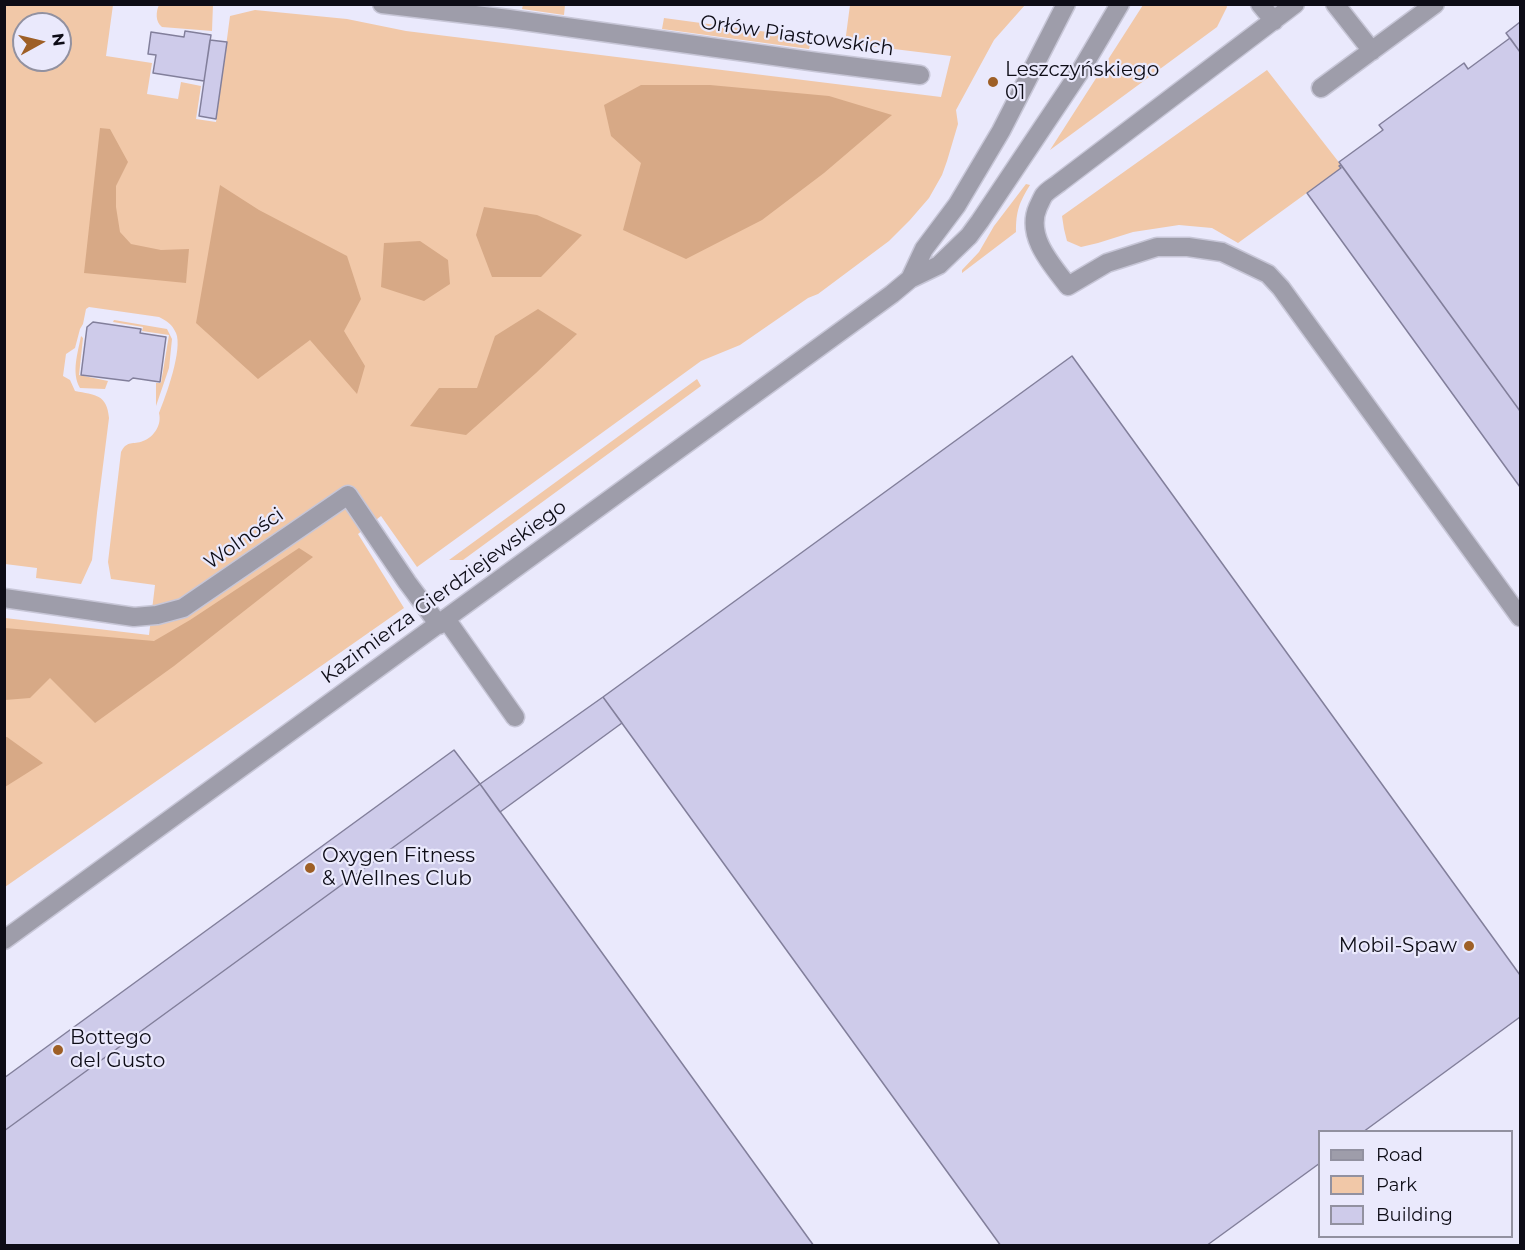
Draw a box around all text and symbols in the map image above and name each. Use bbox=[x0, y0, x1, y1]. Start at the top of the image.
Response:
street label: Orłów Piastowskich bbox=[699, 11, 895, 61]
north arrow bbox=[12, 12, 72, 72]
text: N bbox=[48, 32, 69, 47]
place label: Leszczyńskiego 01 bbox=[1005, 58, 1159, 105]
marker: Leszczyńskiego 01 bbox=[986, 75, 1000, 89]
street label: Kazimierza Gierdziejewskiego bbox=[317, 495, 571, 689]
street label: Wolności bbox=[200, 503, 288, 575]
place label: Oxygen Fitness & Wellnes Club bbox=[322, 844, 475, 891]
marker: Oxygen Fitness & Wellnes Club bbox=[303, 861, 317, 875]
place label: Mobil-Spaw bbox=[1339, 934, 1457, 958]
marker: Mobil-Spaw bbox=[1462, 939, 1476, 953]
place label: Bottego del Gusto bbox=[70, 1026, 165, 1073]
marker: Bottego del Gusto bbox=[51, 1043, 65, 1057]
legend bbox=[1318, 1130, 1513, 1238]
text: Road bbox=[1376, 1144, 1423, 1166]
text: Park bbox=[1376, 1174, 1417, 1196]
text: Building bbox=[1376, 1204, 1453, 1226]

